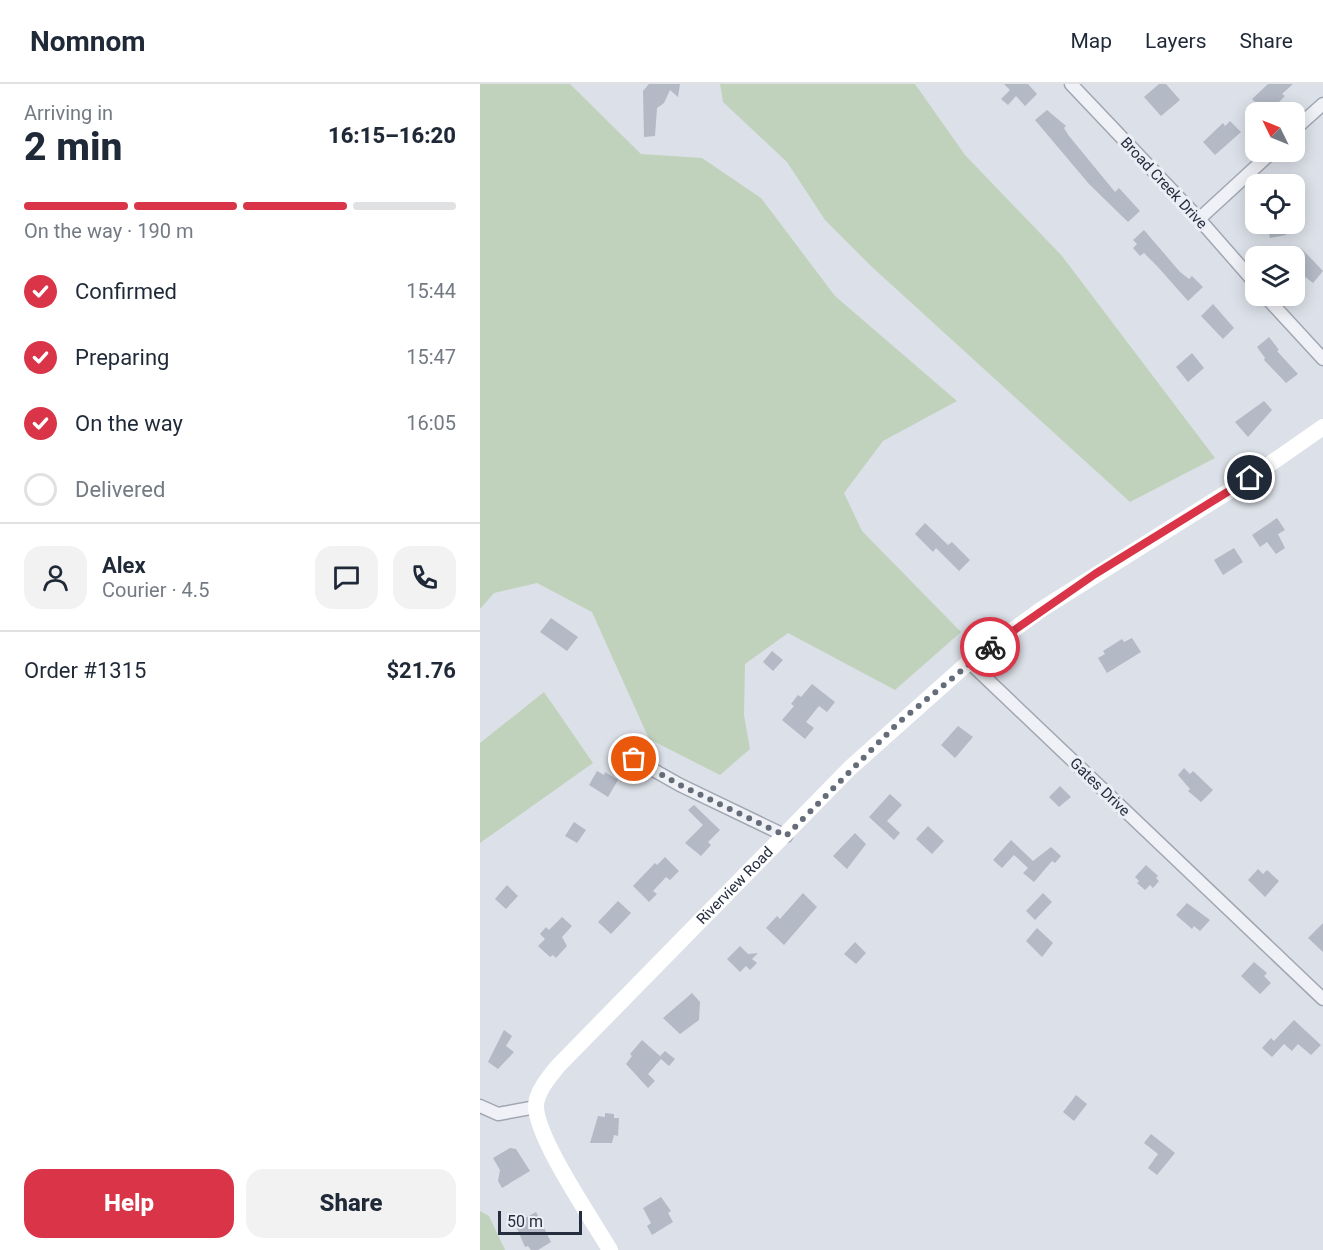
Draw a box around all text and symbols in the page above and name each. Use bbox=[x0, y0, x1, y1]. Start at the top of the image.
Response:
text: Nomnom bbox=[30, 25, 146, 58]
text: Map bbox=[1070, 29, 1112, 53]
text: Layers bbox=[1145, 29, 1206, 53]
text: Share bbox=[1239, 29, 1293, 53]
text: Arriving in bbox=[24, 101, 113, 125]
north arrow bbox=[1245, 102, 1305, 162]
map controls bbox=[1245, 102, 1305, 306]
text: 16:15–16:20 bbox=[328, 123, 456, 148]
text: 2 min bbox=[24, 124, 122, 170]
street label: Broad Creek Drive bbox=[1117, 133, 1211, 233]
button: locate bbox=[1245, 174, 1305, 234]
text: On the way · 190 m bbox=[24, 219, 193, 243]
button: layers bbox=[1245, 246, 1305, 306]
icon: check bbox=[24, 275, 57, 308]
text: Confirmed bbox=[75, 279, 177, 304]
text: 15:44 bbox=[406, 279, 456, 303]
icon: check bbox=[24, 341, 57, 374]
text: Preparing bbox=[75, 345, 169, 370]
text: 15:47 bbox=[406, 345, 456, 369]
icon: check bbox=[24, 407, 57, 440]
text: On the way bbox=[75, 411, 183, 436]
text: 16:05 bbox=[406, 411, 456, 435]
pin bbox=[1224, 452, 1275, 503]
icon: home bbox=[1233, 461, 1266, 494]
text: Delivered bbox=[75, 477, 165, 502]
button: person bbox=[24, 546, 87, 609]
button: chat bbox=[315, 546, 378, 609]
button: phone bbox=[393, 546, 456, 609]
text: Alex bbox=[102, 553, 146, 578]
text: Courier · 4.5 bbox=[102, 578, 209, 602]
courier bbox=[960, 617, 1020, 677]
icon: bike bbox=[974, 631, 1007, 664]
text: Order #1315 bbox=[24, 658, 146, 683]
text: $21.76 bbox=[387, 658, 456, 683]
pin bbox=[608, 733, 659, 784]
icon: bag bbox=[617, 742, 650, 775]
street label: Gates Drive bbox=[1066, 754, 1134, 820]
street label: Riverview Road bbox=[693, 843, 777, 928]
button: Help bbox=[24, 1169, 234, 1238]
button: Share bbox=[246, 1169, 456, 1238]
scale bar bbox=[498, 1208, 582, 1236]
text: 50 m bbox=[507, 1212, 543, 1231]

